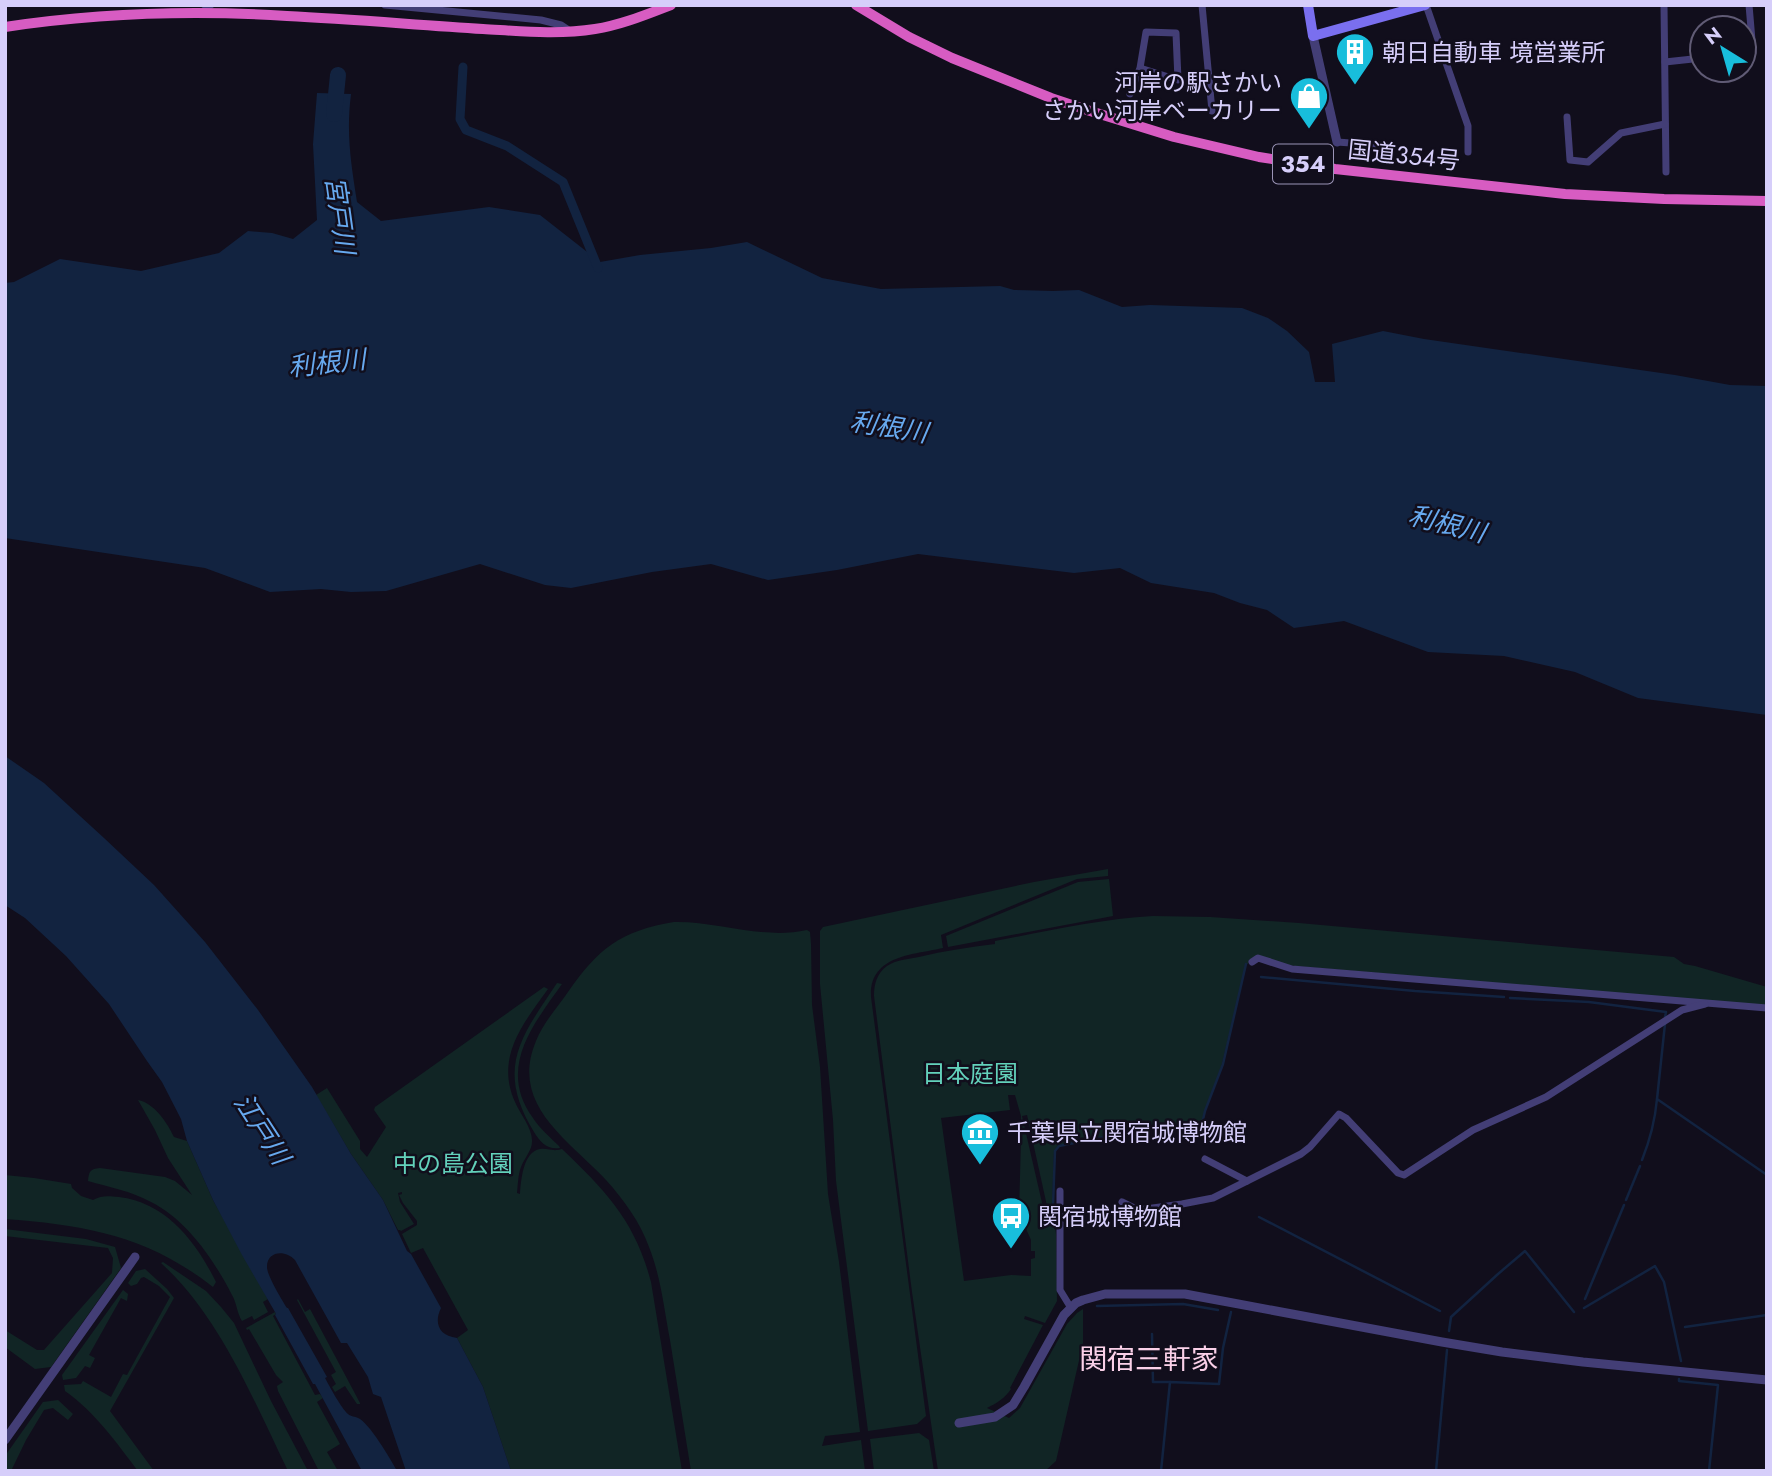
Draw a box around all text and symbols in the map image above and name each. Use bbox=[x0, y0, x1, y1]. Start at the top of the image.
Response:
north arrow bbox=[1688, 14, 1758, 84]
text: N bbox=[1699, 20, 1727, 51]
building icon: 朝日自動車 境営業所 bbox=[1334, 31, 1376, 86]
place label: 朝日自動車 境営業所 bbox=[1382, 35, 1605, 70]
place label: 河岸の駅さかい さかい河岸ベーカリー bbox=[1042, 65, 1282, 128]
shop icon: 河岸の駅さかい さかい河岸ベーカリー bbox=[1288, 75, 1330, 130]
street label: 国道354号 bbox=[1346, 132, 1462, 178]
road number: 354 bbox=[1273, 144, 1333, 183]
water label: 宮戸川 bbox=[316, 174, 365, 259]
water label: 利根川 bbox=[286, 340, 371, 386]
water label: 利根川 bbox=[848, 402, 933, 452]
water label: 利根川 bbox=[1405, 496, 1492, 553]
park label: 日本庭園 bbox=[922, 1056, 1018, 1091]
water label: 江戸川 bbox=[225, 1086, 301, 1175]
museum icon: 千葉県立関宿城博物館 bbox=[959, 1111, 1001, 1166]
place label: 千葉県立関宿城博物館 bbox=[1007, 1115, 1247, 1150]
park label: 中の島公園 bbox=[393, 1146, 513, 1181]
bus stop icon: 関宿城博物館 bbox=[990, 1195, 1032, 1250]
place label: 関宿城博物館 bbox=[1038, 1199, 1182, 1234]
district label: 関宿三軒家 bbox=[1079, 1339, 1219, 1380]

